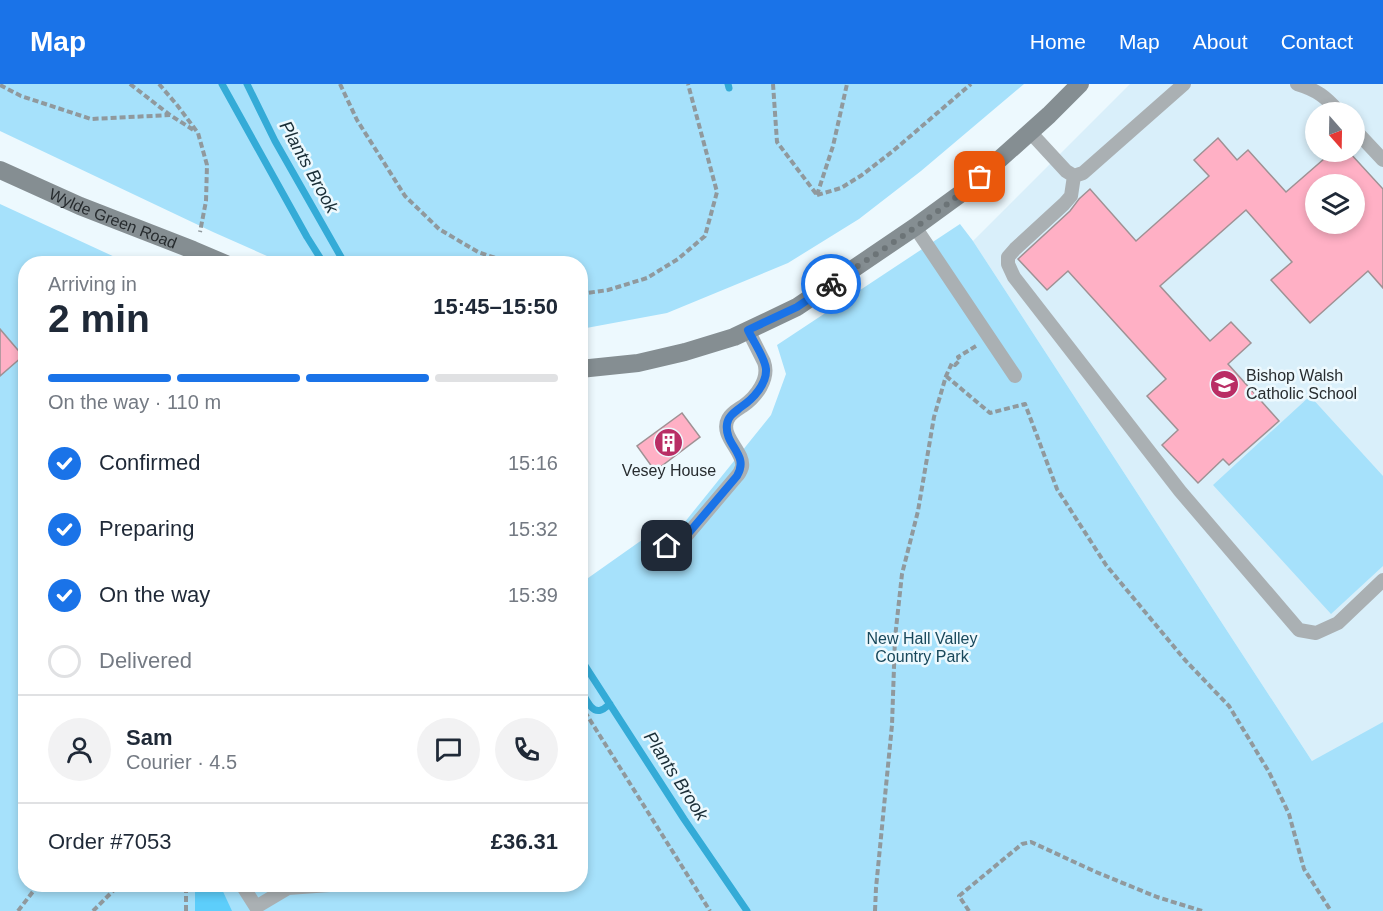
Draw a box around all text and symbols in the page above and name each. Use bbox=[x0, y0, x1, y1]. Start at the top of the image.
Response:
text: Map bbox=[30, 26, 86, 57]
text: Home bbox=[1030, 30, 1086, 53]
text: Map bbox=[1119, 30, 1160, 53]
text: About bbox=[1193, 30, 1248, 53]
text: Contact bbox=[1281, 30, 1353, 53]
north arrow bbox=[1305, 102, 1365, 162]
map controls bbox=[1305, 102, 1365, 234]
water label: Plants Brook bbox=[276, 118, 343, 217]
pin bbox=[954, 151, 1005, 202]
icon: bag bbox=[963, 160, 996, 193]
button: layers bbox=[1305, 174, 1365, 234]
street label: Wylde Green Road bbox=[47, 185, 179, 251]
courier bbox=[801, 254, 861, 314]
icon: bike bbox=[815, 268, 848, 301]
text: Arriving in bbox=[48, 273, 137, 295]
text: 15:45–15:50 bbox=[433, 294, 558, 319]
text: 2 min bbox=[48, 297, 150, 340]
place label: Bishop Walsh Catholic School bbox=[1246, 367, 1357, 402]
school or university icon: Bishop Walsh Catholic School bbox=[1209, 368, 1241, 400]
text: On the way · 110 m bbox=[48, 391, 221, 413]
building icon: Vesey House bbox=[653, 426, 685, 458]
icon: check bbox=[48, 447, 81, 480]
text: Confirmed bbox=[99, 450, 200, 475]
text: 15:16 bbox=[508, 452, 558, 474]
place label: Vesey House bbox=[622, 462, 716, 479]
icon: check bbox=[48, 513, 81, 546]
text: Preparing bbox=[99, 516, 194, 541]
text: 15:32 bbox=[508, 518, 558, 540]
pin bbox=[641, 520, 692, 571]
icon: home bbox=[650, 529, 683, 562]
icon: check bbox=[48, 579, 81, 612]
text: On the way bbox=[99, 582, 210, 607]
text: 15:39 bbox=[508, 584, 558, 606]
park label: New Hall Valley Country Park bbox=[867, 630, 977, 665]
text: Delivered bbox=[99, 648, 192, 673]
button: person bbox=[48, 718, 111, 781]
button: chat bbox=[417, 718, 480, 781]
button: phone bbox=[495, 718, 558, 781]
text: Sam bbox=[126, 725, 172, 750]
water label: Plants Brook bbox=[640, 728, 713, 825]
text: Courier · 4.5 bbox=[126, 751, 237, 773]
text: Order #7053 bbox=[48, 829, 172, 854]
text: £36.31 bbox=[491, 829, 558, 854]

